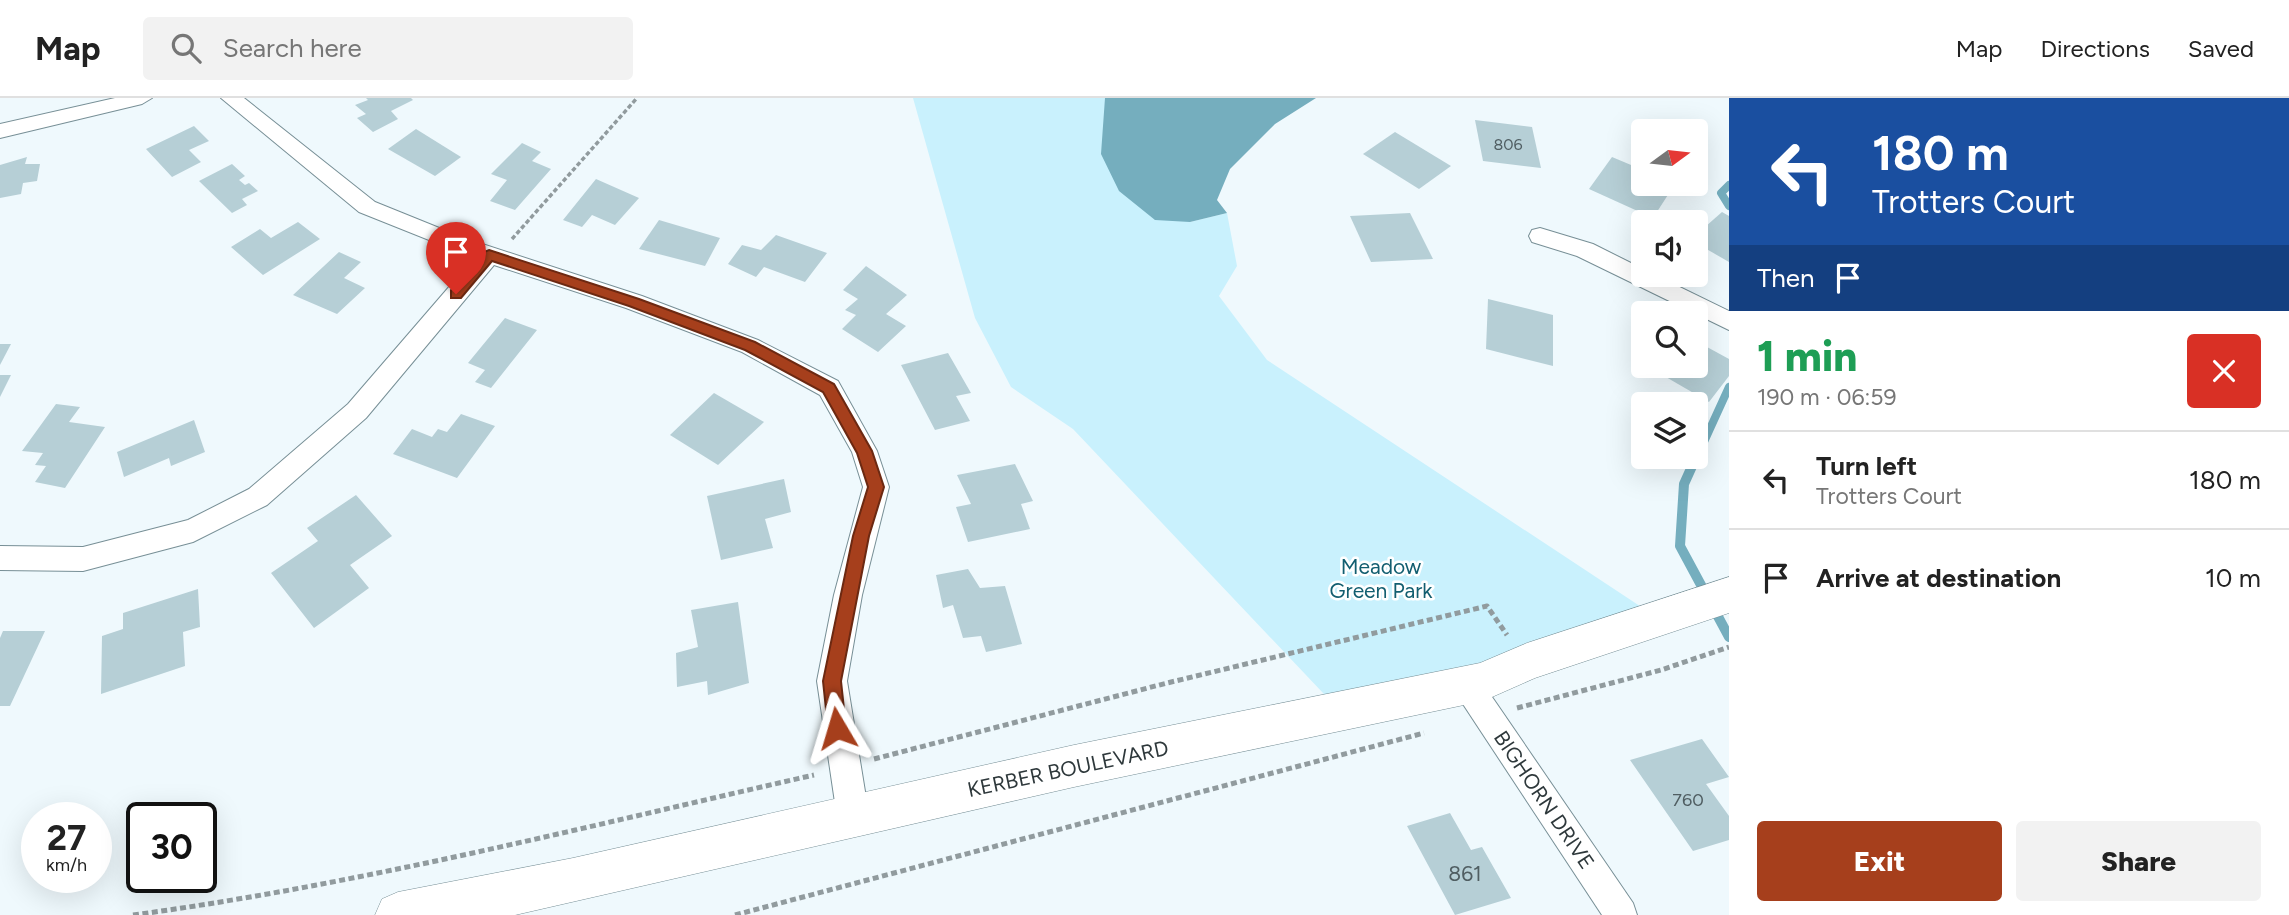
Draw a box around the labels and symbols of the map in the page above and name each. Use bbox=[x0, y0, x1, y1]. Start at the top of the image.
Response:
north arrow bbox=[1631, 119, 1708, 196]
house number: 806 bbox=[1493, 135, 1523, 154]
pin bbox=[426, 222, 486, 294]
park label: Meadow Green Park bbox=[1330, 554, 1433, 603]
position arrow bbox=[800, 691, 874, 765]
street label: BIGHORN DRIVE bbox=[1489, 726, 1600, 874]
street label: KERBER BOULEVARD bbox=[965, 735, 1171, 802]
house number: 760 bbox=[1672, 789, 1704, 811]
speed limit sign: 30 bbox=[126, 802, 217, 893]
house number: 861 bbox=[1448, 861, 1482, 886]

